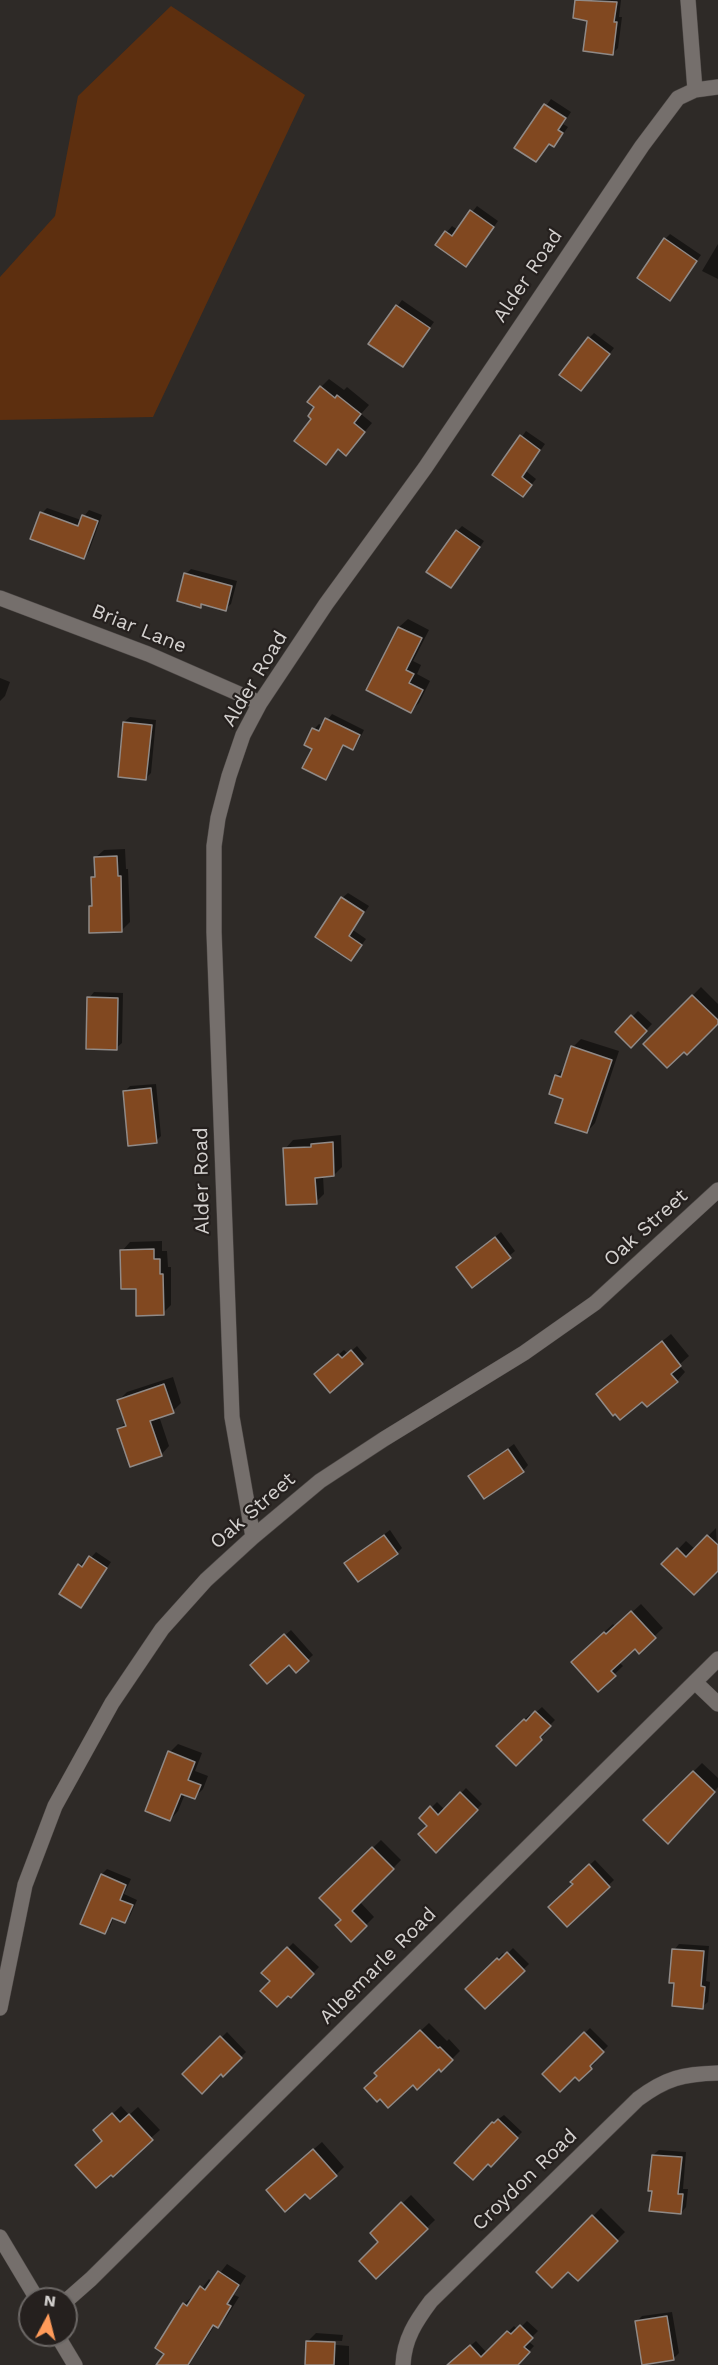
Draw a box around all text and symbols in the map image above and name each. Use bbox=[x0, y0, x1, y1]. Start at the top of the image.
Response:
street label: Alder Road bbox=[488, 225, 568, 327]
street label: Briar Lane bbox=[88, 599, 190, 659]
street label: Alder Road bbox=[217, 627, 293, 731]
street label: Alder Road bbox=[189, 1127, 215, 1235]
street label: Oak Street bbox=[599, 1184, 693, 1272]
street label: Oak Street bbox=[206, 1468, 300, 1554]
street label: Albemarle Road bbox=[315, 1903, 441, 2029]
street label: Croydon Road bbox=[468, 2124, 582, 2236]
north arrow bbox=[18, 2287, 78, 2347]
text: N bbox=[43, 2290, 57, 2311]

